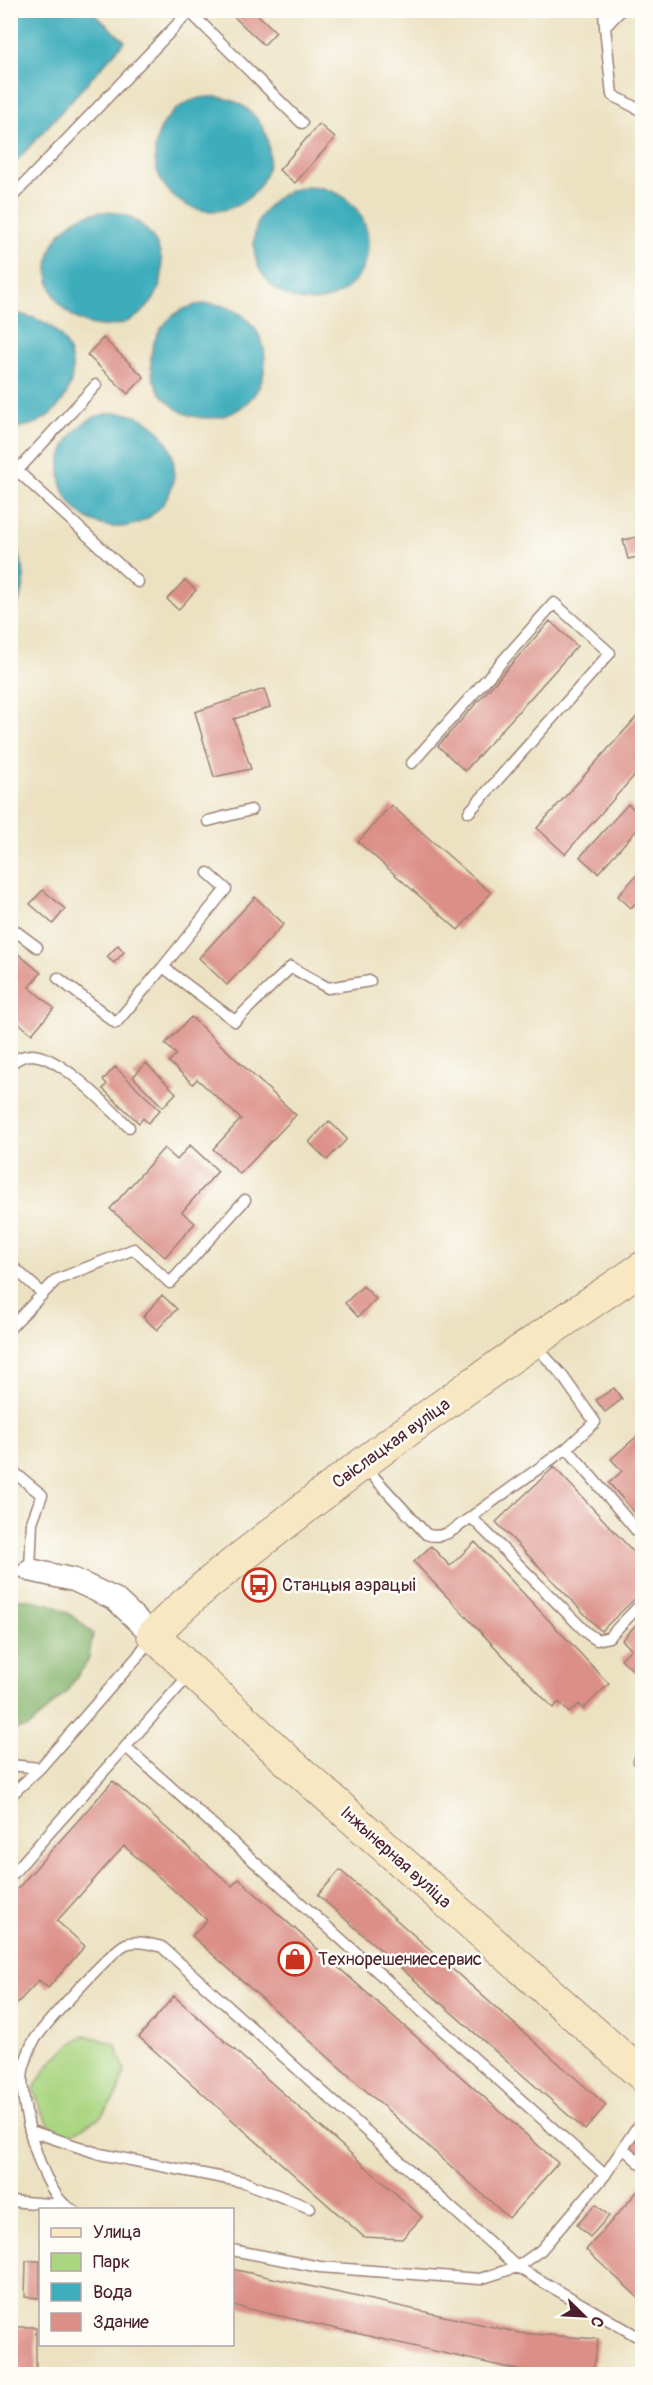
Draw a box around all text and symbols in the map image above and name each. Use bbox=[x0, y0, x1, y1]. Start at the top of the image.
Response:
street label: Свіслацкая вуліца bbox=[328, 1393, 455, 1494]
bus stop icon: Станцыя аэрацыі bbox=[241, 1567, 277, 1603]
place label: Станцыя аэрацыі bbox=[282, 1574, 416, 1597]
street label: Інжынерная вуліца bbox=[335, 1801, 456, 1913]
shop icon: Технорешениесервис bbox=[277, 1941, 313, 1977]
place label: Технорешениесервис bbox=[318, 1948, 482, 1971]
legend bbox=[39, 2208, 234, 2346]
text: Улица bbox=[93, 2221, 141, 2244]
text: Парк bbox=[93, 2251, 130, 2274]
text: Вода bbox=[93, 2281, 132, 2304]
north arrow bbox=[554, 2286, 614, 2346]
text: Здание bbox=[93, 2311, 149, 2334]
text: С bbox=[586, 2313, 608, 2330]

